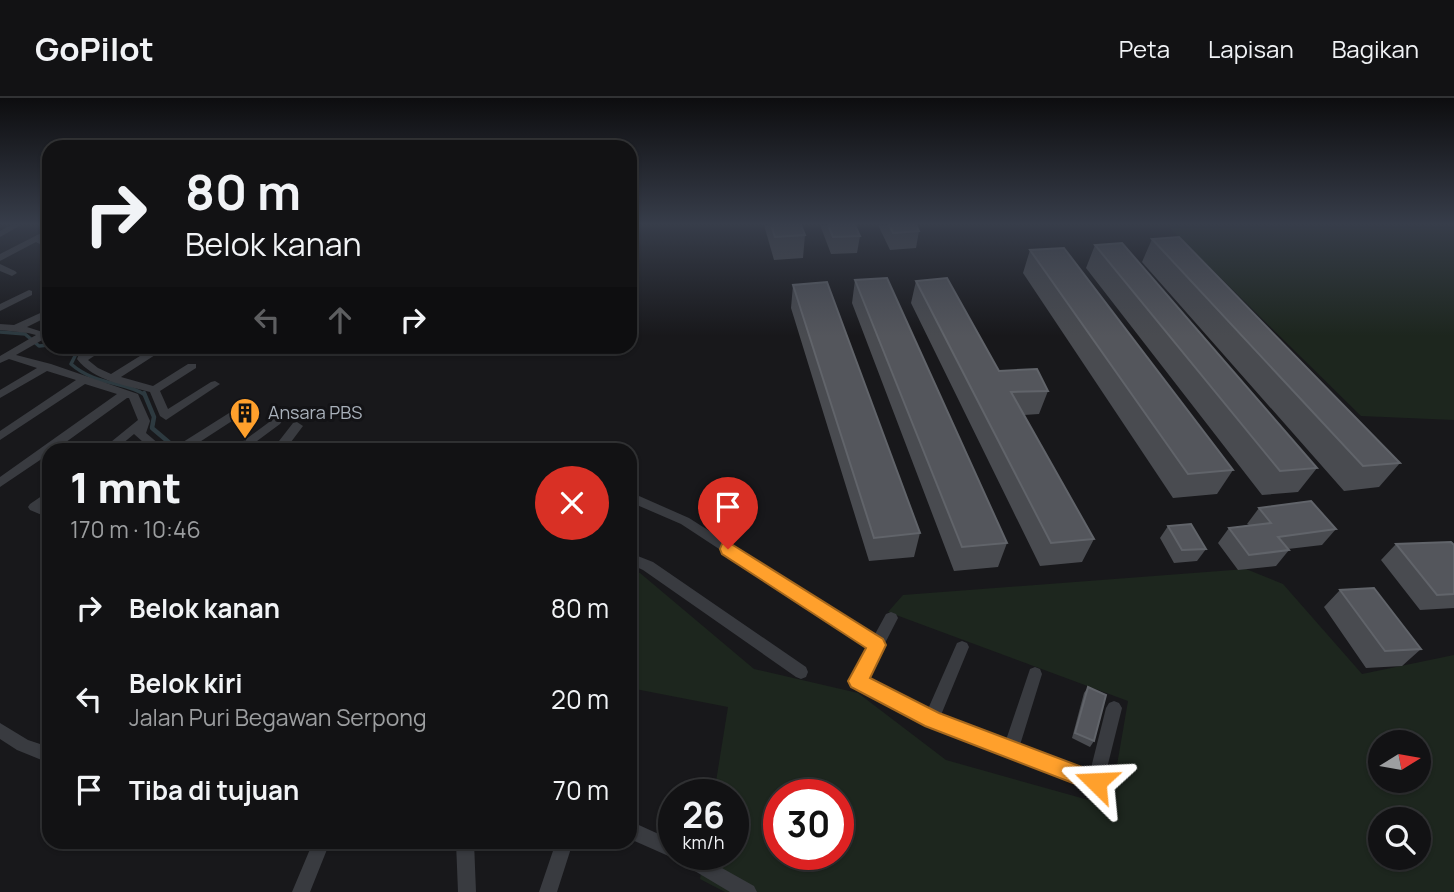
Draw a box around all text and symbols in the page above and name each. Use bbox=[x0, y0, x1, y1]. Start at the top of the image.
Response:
text: GoPilot bbox=[35, 26, 154, 71]
text: Peta bbox=[1119, 32, 1170, 65]
text: Lapisan bbox=[1208, 32, 1294, 65]
text: Bagikan bbox=[1332, 32, 1419, 65]
text: 80 m bbox=[185, 158, 301, 225]
icon: right bbox=[70, 168, 161, 259]
text: Belok kanan bbox=[185, 222, 361, 266]
icon: left bbox=[248, 301, 286, 339]
icon: ahead bbox=[321, 301, 359, 339]
icon: right bbox=[394, 301, 432, 339]
building icon: Ansara PBS bbox=[228, 396, 262, 440]
place label: Ansara PBS bbox=[268, 400, 362, 424]
text: 1 mnt bbox=[70, 458, 181, 516]
button: close bbox=[535, 466, 609, 540]
pin bbox=[698, 477, 758, 549]
icon: arrive bbox=[709, 488, 747, 526]
text: 170 m · 10:46 bbox=[70, 513, 201, 545]
icon: right bbox=[70, 589, 108, 627]
text: Belok kanan bbox=[129, 590, 280, 626]
text: 80 m bbox=[551, 590, 609, 626]
text: Belok kiri bbox=[129, 665, 243, 701]
icon: left bbox=[70, 680, 108, 718]
text: 20 m bbox=[551, 681, 609, 717]
text: Jalan Puri Begawan Serpong bbox=[129, 701, 427, 733]
north arrow bbox=[1368, 730, 1432, 793]
map controls bbox=[1368, 730, 1431, 870]
position arrow bbox=[1059, 745, 1133, 819]
icon: arrive bbox=[70, 771, 108, 809]
text: Tiba di tujuan bbox=[129, 772, 299, 808]
text: 70 m bbox=[553, 772, 609, 808]
speed limit sign: 30 bbox=[763, 779, 854, 870]
text: 26 bbox=[682, 791, 725, 839]
button: search bbox=[1368, 807, 1431, 870]
text: km/h bbox=[683, 830, 724, 854]

